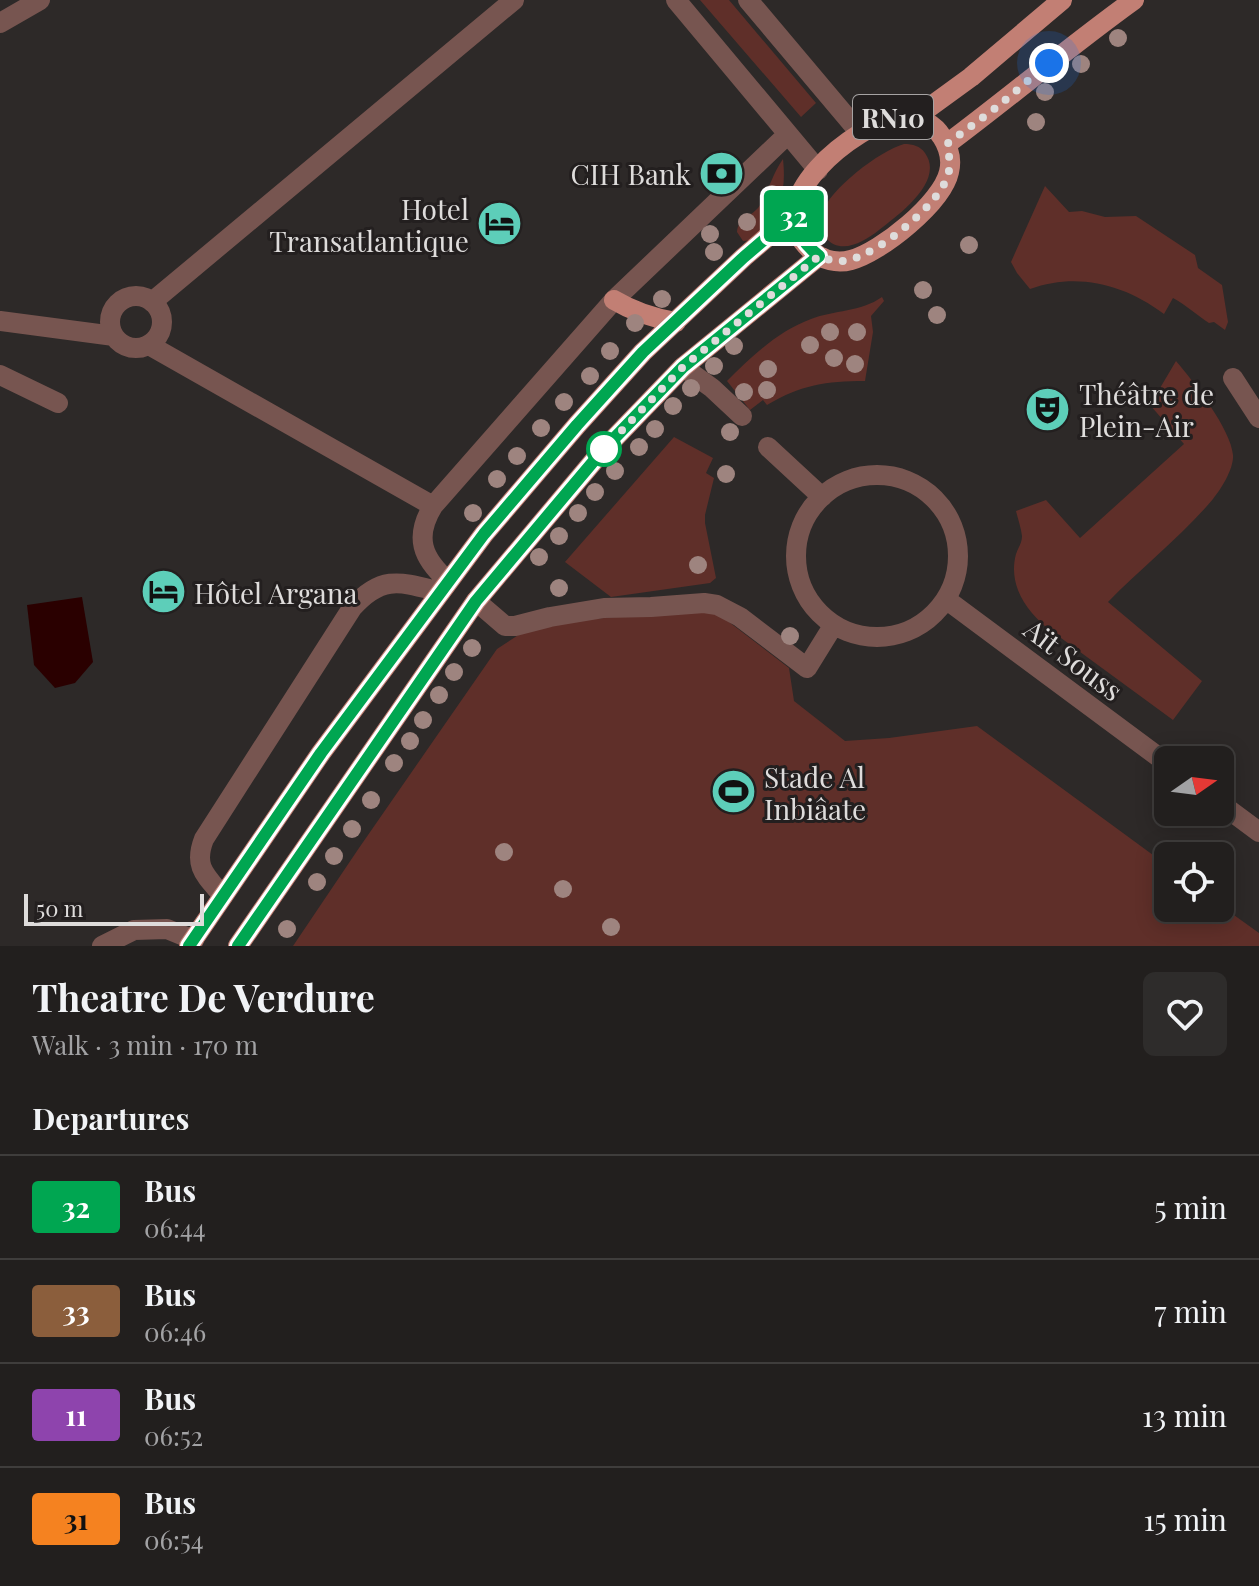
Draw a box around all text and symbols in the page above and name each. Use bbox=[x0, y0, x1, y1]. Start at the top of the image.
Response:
your location bbox=[1029, 43, 1069, 83]
road number: RN10 bbox=[853, 95, 933, 139]
bank icon: CIH Bank bbox=[698, 149, 746, 197]
place label: CIH Bank bbox=[571, 155, 692, 192]
place label: Hotel Transatlantique bbox=[269, 190, 469, 259]
line badge: 32 bbox=[758, 190, 830, 242]
text: 32 bbox=[780, 197, 808, 234]
hotel icon: Hotel Transatlantique bbox=[476, 200, 524, 248]
place label: Théâtre de Plein-Air bbox=[1079, 375, 1214, 444]
theatre icon: Théâtre de Plein-Air bbox=[1024, 385, 1072, 433]
unlabelled marker bbox=[587, 432, 621, 466]
hotel icon: Hôtel Argana bbox=[139, 568, 187, 616]
place label: Hôtel Argana bbox=[194, 574, 357, 611]
street label: Aït Souss bbox=[1017, 609, 1131, 708]
north arrow bbox=[1154, 746, 1234, 826]
map controls bbox=[1154, 746, 1234, 922]
place label: Stade Al Inbiâate bbox=[764, 758, 866, 827]
sports icon: Stade Al Inbiâate bbox=[709, 768, 757, 816]
button: locate bbox=[1154, 842, 1234, 922]
scale bar bbox=[24, 890, 204, 926]
text: 50 m bbox=[36, 893, 83, 923]
text: Theatre De Verdure bbox=[32, 971, 375, 1022]
button: heart bbox=[1143, 972, 1227, 1056]
text: Walk · 3 min · 170 m bbox=[32, 1027, 258, 1062]
text: Departures bbox=[32, 1098, 189, 1138]
text: Bus bbox=[144, 1170, 196, 1210]
text: 5 min bbox=[1154, 1187, 1227, 1227]
text: 32 bbox=[62, 1188, 90, 1225]
text: 06:44 bbox=[144, 1210, 206, 1245]
text: Bus bbox=[144, 1274, 196, 1314]
text: 7 min bbox=[1154, 1291, 1227, 1331]
text: 33 bbox=[62, 1292, 90, 1329]
text: 06:46 bbox=[144, 1314, 206, 1349]
text: Bus bbox=[144, 1378, 196, 1418]
text: 13 min bbox=[1142, 1395, 1227, 1435]
text: 11 bbox=[65, 1396, 87, 1433]
text: 06:52 bbox=[144, 1418, 203, 1453]
text: Bus bbox=[144, 1482, 196, 1522]
text: 15 min bbox=[1143, 1499, 1227, 1539]
text: 31 bbox=[64, 1500, 88, 1537]
text: 06:54 bbox=[144, 1522, 204, 1557]

